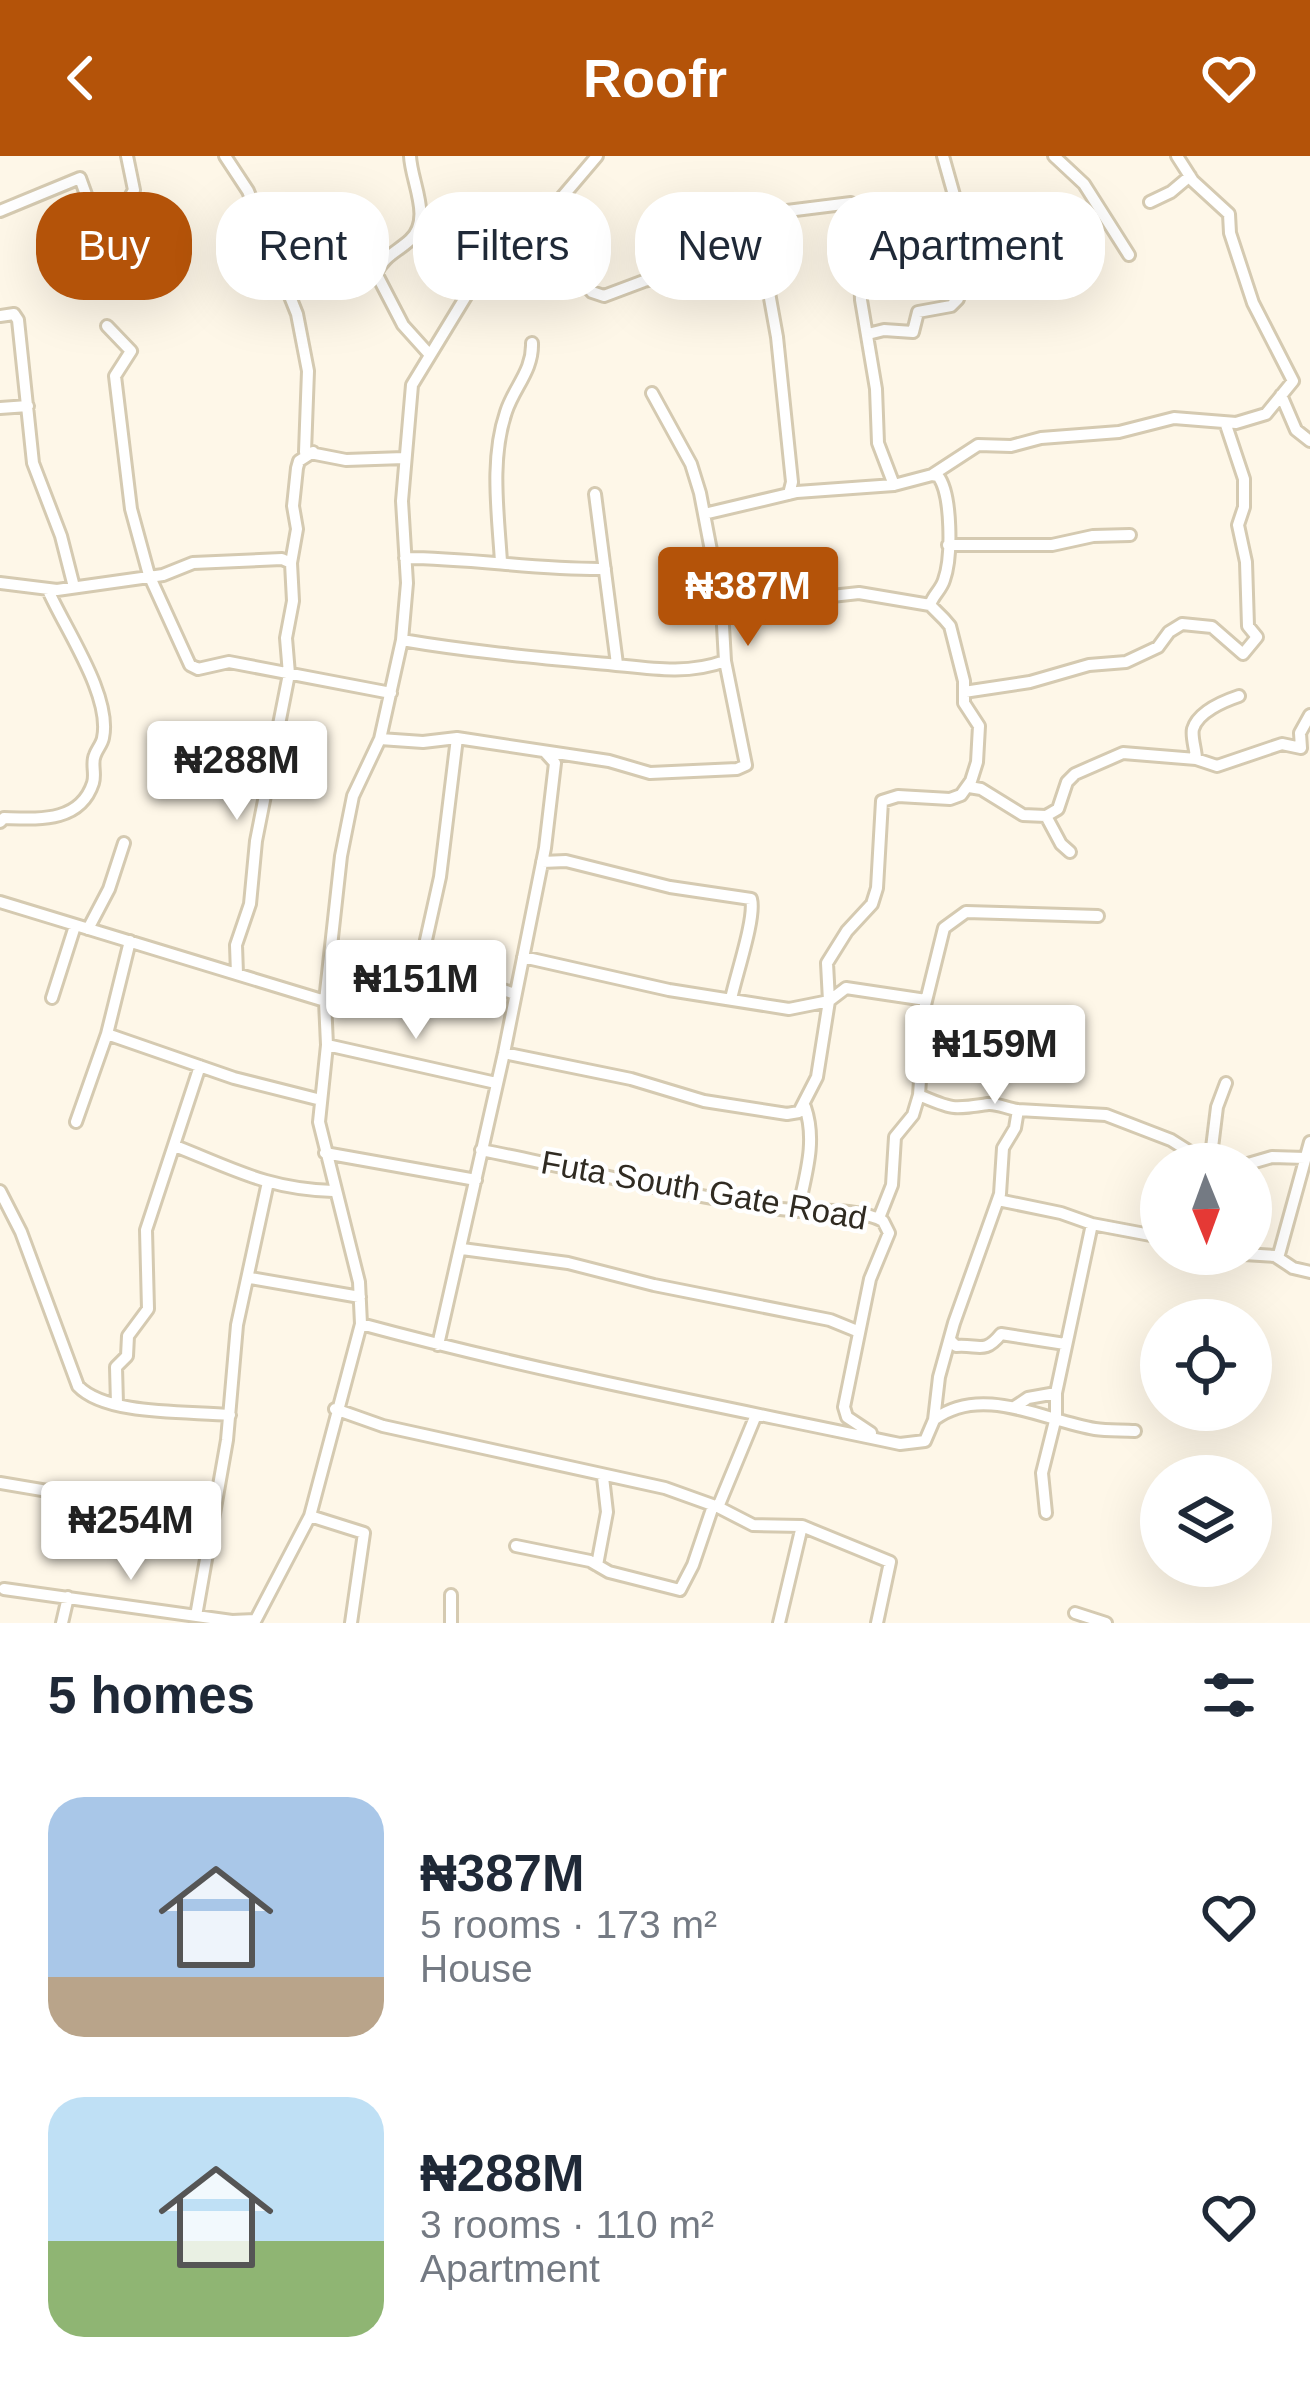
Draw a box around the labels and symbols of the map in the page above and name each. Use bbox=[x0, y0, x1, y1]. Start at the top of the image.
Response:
pin: ₦387M bbox=[664, 547, 832, 649]
pin: ₦288M bbox=[153, 721, 321, 823]
pin: ₦151M bbox=[332, 940, 500, 1042]
pin: ₦159M bbox=[911, 1005, 1079, 1107]
street label: Futa South Gate Road bbox=[538, 1143, 870, 1237]
north arrow bbox=[1140, 1143, 1272, 1275]
pin: ₦254M bbox=[47, 1481, 215, 1583]

